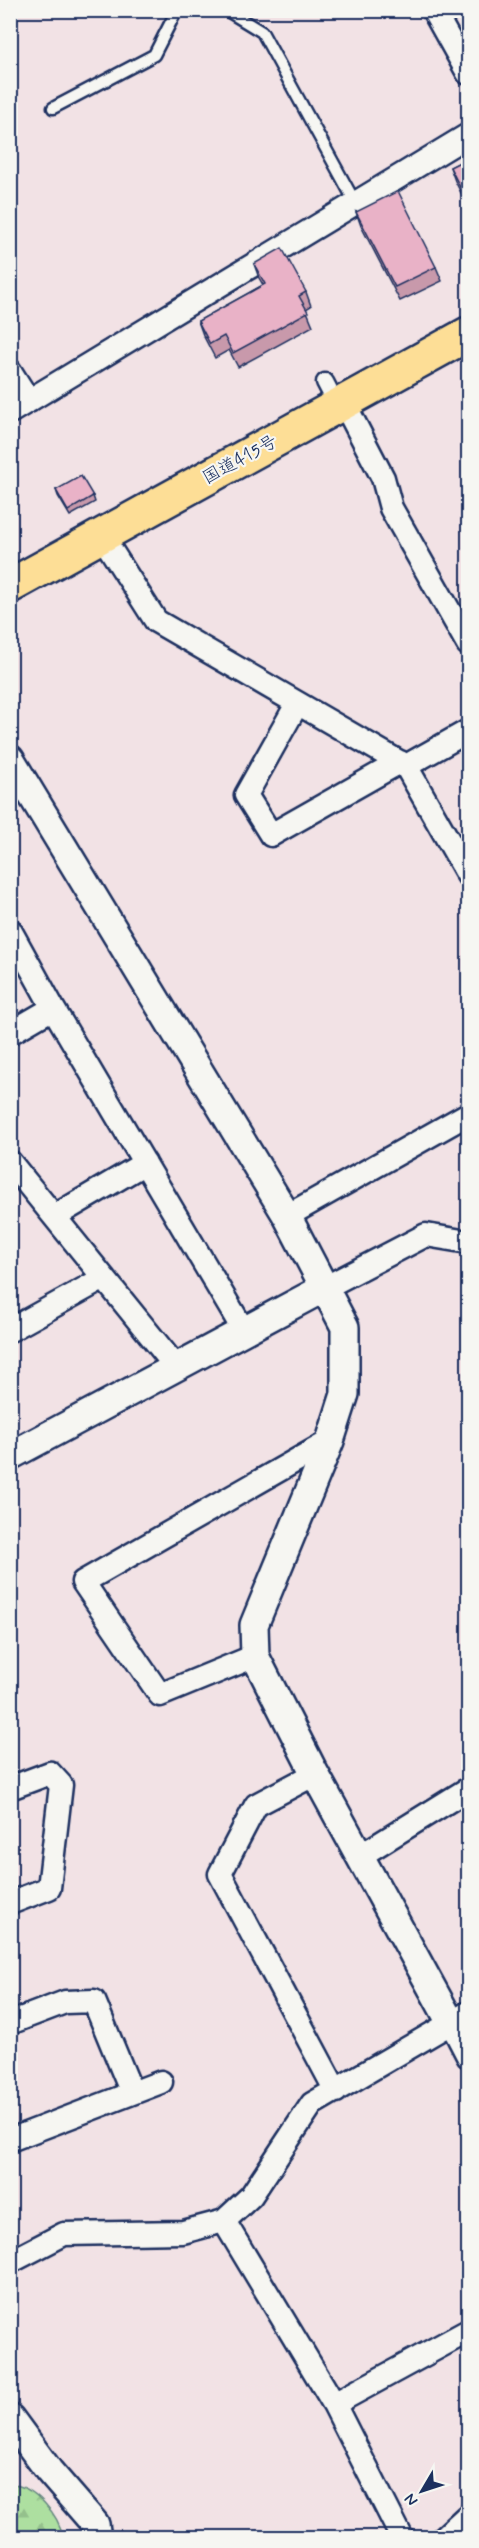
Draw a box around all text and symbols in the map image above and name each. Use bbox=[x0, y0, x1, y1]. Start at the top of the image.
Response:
street label: 国道415号 bbox=[198, 430, 282, 490]
north arrow bbox=[392, 2461, 452, 2521]
text: N bbox=[400, 2489, 423, 2510]

